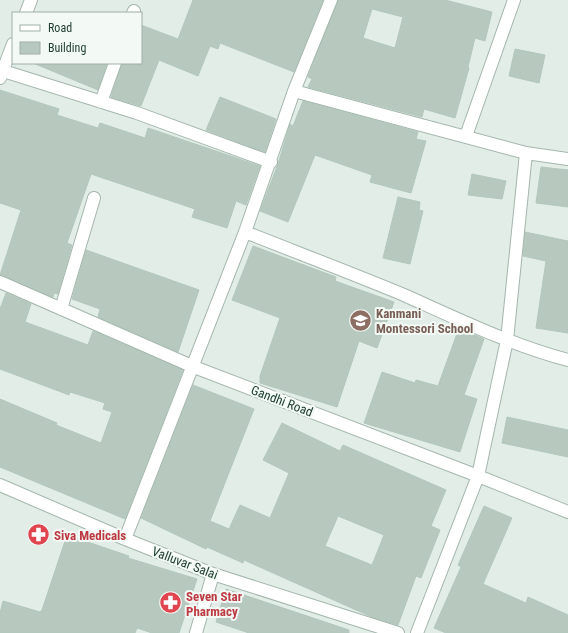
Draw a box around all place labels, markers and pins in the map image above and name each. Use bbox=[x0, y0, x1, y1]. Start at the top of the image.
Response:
place label: Kanmani Montessori School bbox=[376, 306, 473, 336]
school or university icon: Kanmani Montessori School bbox=[348, 307, 374, 333]
pharmacy icon: Siva Medicals bbox=[25, 522, 51, 548]
place label: Siva Medicals bbox=[54, 528, 126, 543]
place label: Seven Star Pharmacy bbox=[186, 589, 243, 619]
pharmacy icon: Seven Star Pharmacy bbox=[157, 590, 183, 616]

